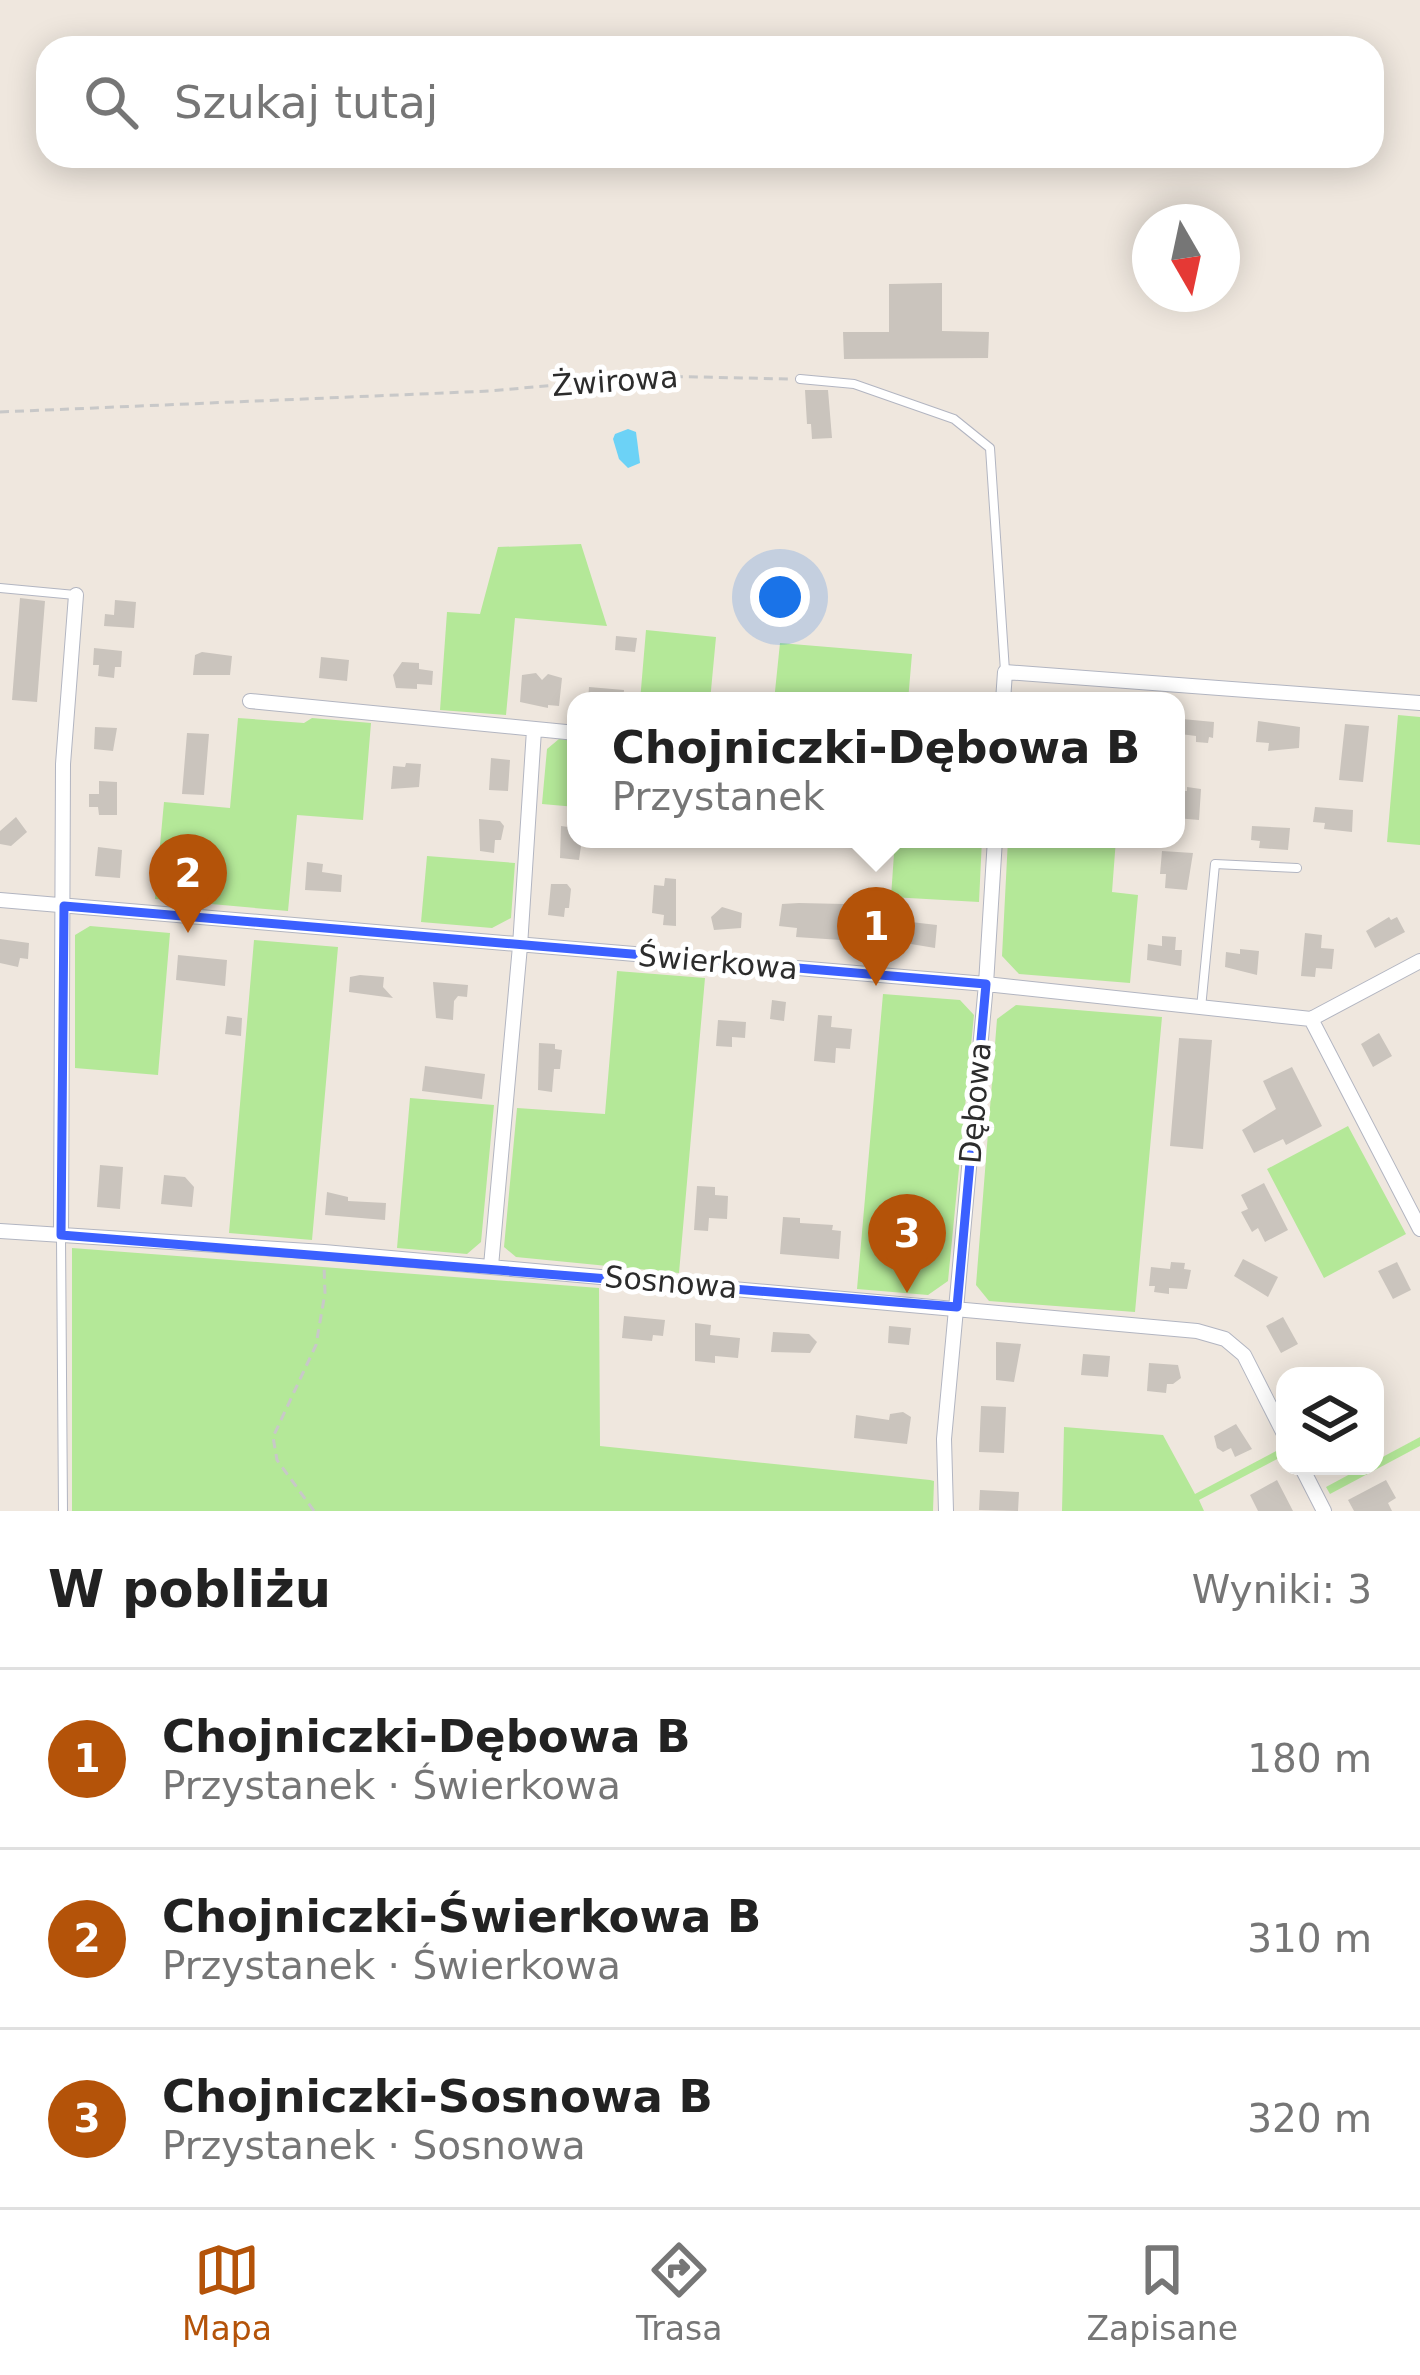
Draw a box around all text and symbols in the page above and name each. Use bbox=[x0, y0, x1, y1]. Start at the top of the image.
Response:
search box bbox=[36, 36, 1384, 168]
icon: search bbox=[78, 69, 144, 135]
text: Szukaj tutaj bbox=[174, 76, 438, 129]
north arrow bbox=[1132, 204, 1240, 312]
street label: Żwirowa bbox=[551, 359, 679, 403]
your location bbox=[750, 567, 810, 627]
popup bbox=[567, 692, 1185, 848]
text: Chojniczki-Dębowa B bbox=[612, 721, 1140, 774]
text: Przystanek bbox=[612, 774, 825, 819]
pin: 2 bbox=[149, 834, 227, 933]
pin: 1 bbox=[837, 887, 915, 986]
street label: Świerkowa bbox=[637, 937, 799, 986]
street label: Dębowa bbox=[952, 1041, 998, 1165]
pin: 3 bbox=[868, 1194, 946, 1293]
street label: Sosnowa bbox=[603, 1259, 739, 1305]
map controls bbox=[1276, 1367, 1384, 1475]
button: layers bbox=[1276, 1367, 1384, 1475]
text: W pobliżu bbox=[48, 1560, 331, 1619]
text: Wyniki: 3 bbox=[1192, 1567, 1372, 1612]
text: Chojniczki-Dębowa B bbox=[162, 1710, 691, 1763]
text: 1 bbox=[73, 1736, 101, 1781]
text: 180 m bbox=[1247, 1736, 1372, 1781]
text: Przystanek · Świerkowa bbox=[162, 1763, 621, 1808]
text: Chojniczki-Świerkowa B bbox=[162, 1890, 761, 1943]
text: 2 bbox=[73, 1916, 101, 1961]
text: 310 m bbox=[1247, 1916, 1372, 1961]
text: Przystanek · Świerkowa bbox=[162, 1943, 621, 1988]
text: Chojniczki-Sosnowa B bbox=[162, 2070, 713, 2123]
text: 3 bbox=[73, 2096, 101, 2141]
text: 320 m bbox=[1247, 2096, 1372, 2141]
text: Przystanek · Sosnowa bbox=[162, 2123, 586, 2168]
tab: Mapa bbox=[182, 2237, 272, 2348]
tab: Trasa bbox=[636, 2237, 722, 2348]
tab: Zapisane bbox=[1086, 2237, 1238, 2348]

